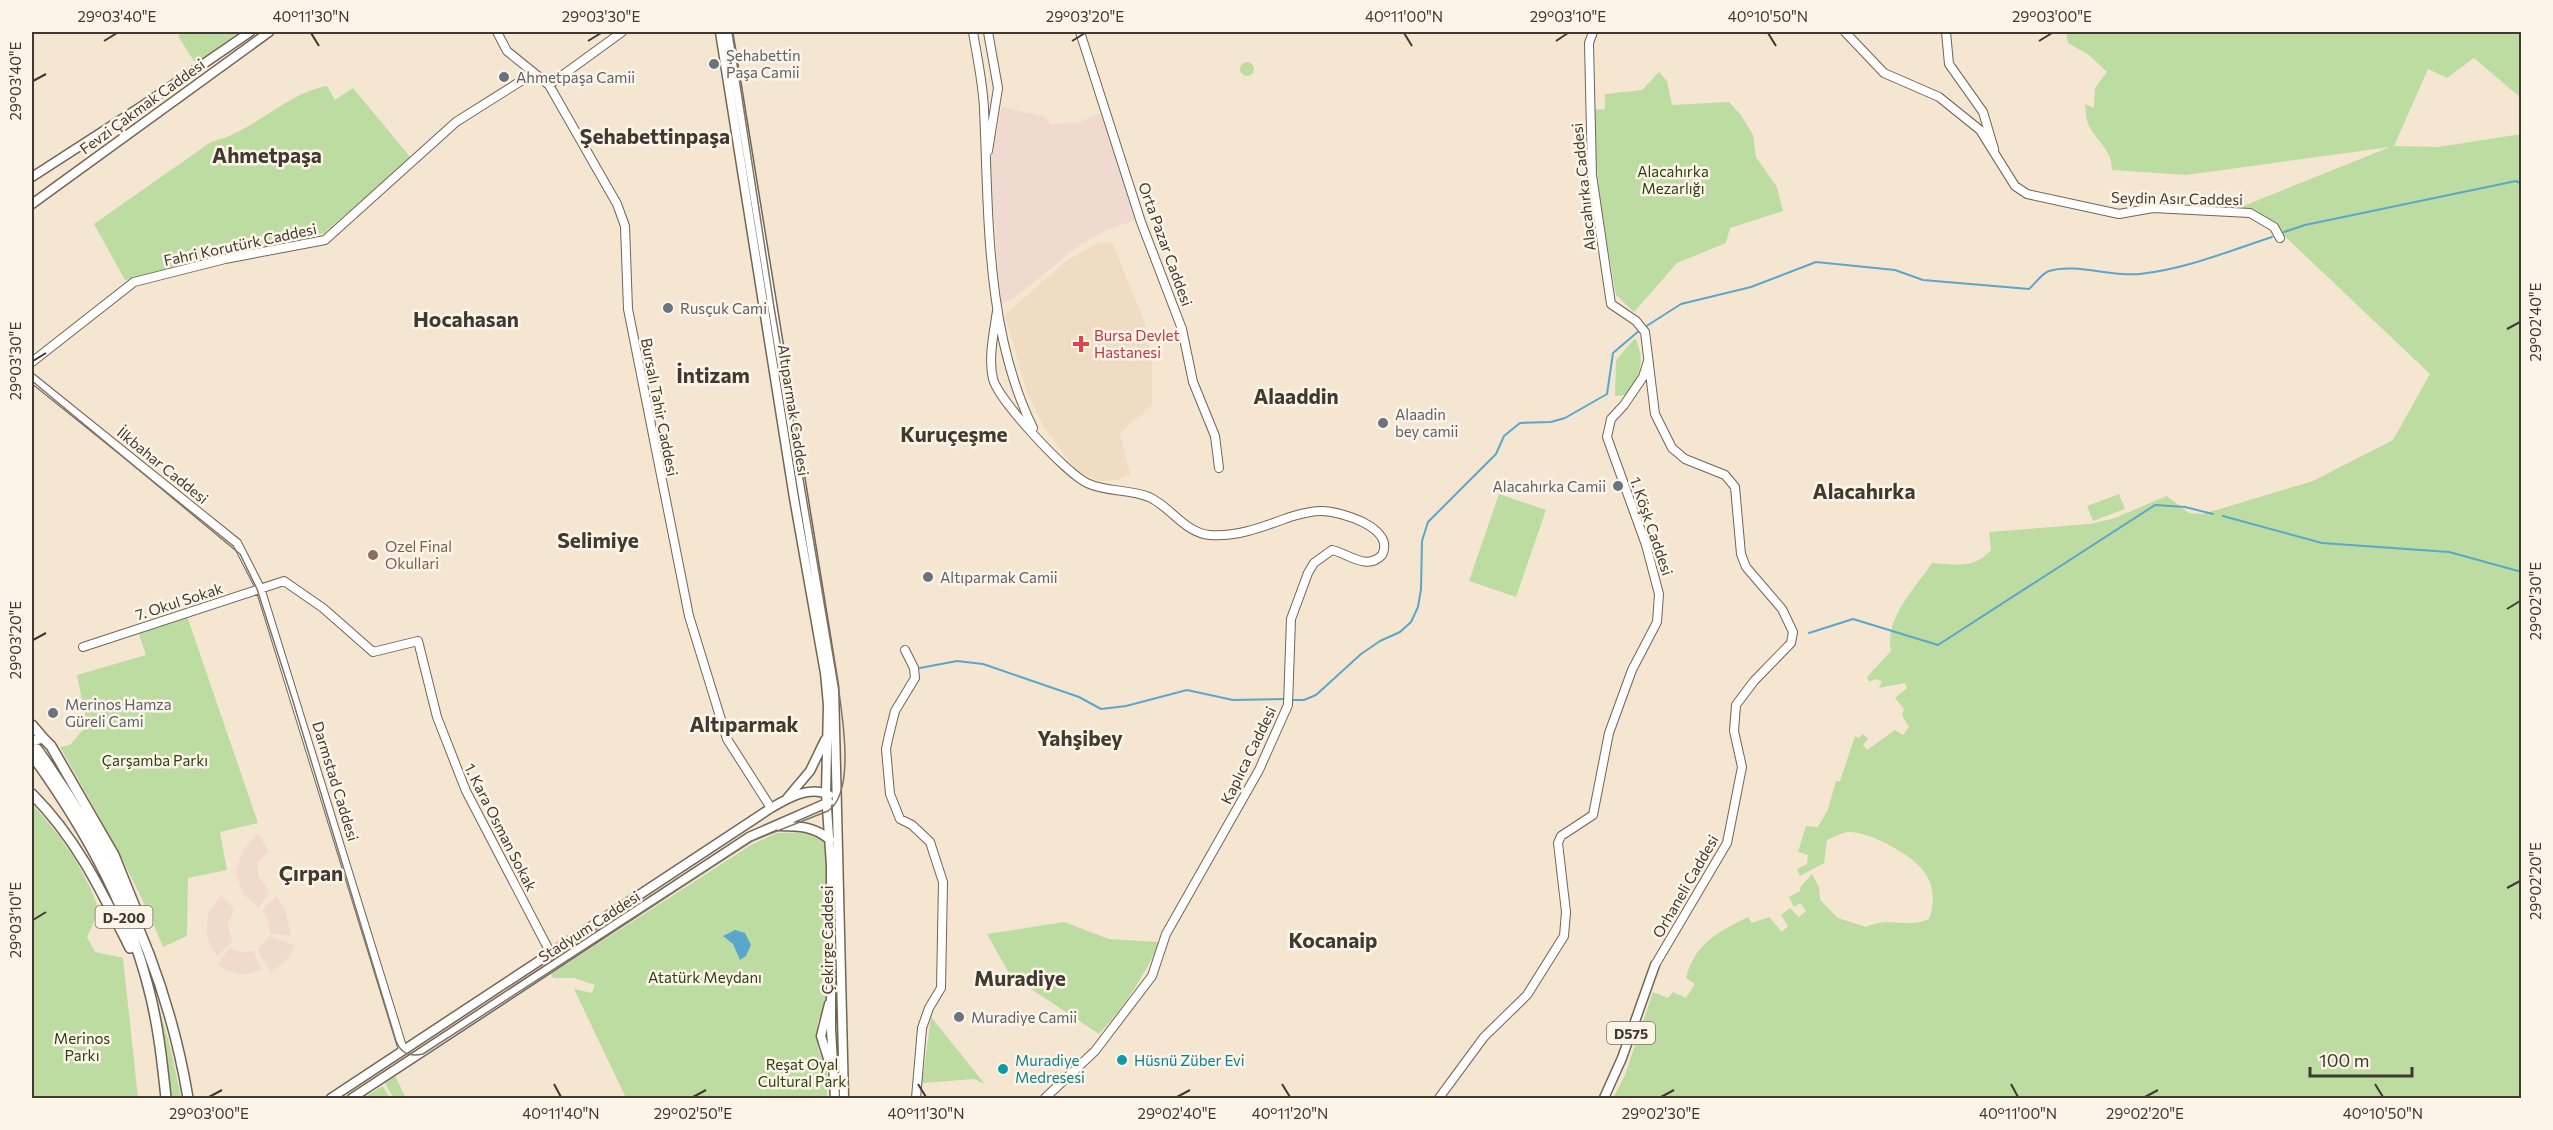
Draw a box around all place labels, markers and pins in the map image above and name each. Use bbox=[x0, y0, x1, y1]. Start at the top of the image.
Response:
place label: Şehabettin Paşa Camii bbox=[726, 46, 801, 81]
marker: Şehabettin Paşa Camii bbox=[707, 57, 721, 71]
place label: Ahmetpaşa Camii bbox=[516, 68, 635, 86]
marker: Ahmetpaşa Camii bbox=[497, 70, 511, 84]
place label: Rusçuk Cami bbox=[680, 299, 767, 317]
marker: Rusçuk Cami bbox=[661, 301, 675, 315]
place label: Bursa Devlet Hastanesi bbox=[1094, 326, 1180, 361]
marker: Bursa Devlet Hastanesi bbox=[1072, 335, 1090, 353]
place label: Alaadin bey camii bbox=[1395, 405, 1458, 440]
marker: Alaadin bey camii bbox=[1376, 416, 1390, 430]
place label: Alacahırka Camii bbox=[1493, 477, 1606, 495]
marker: Alacahırka Camii bbox=[1611, 479, 1625, 493]
place label: Ozel Final Okullari bbox=[385, 537, 452, 572]
marker: Ozel Final Okullari bbox=[366, 548, 380, 562]
place label: Altıparmak Camii bbox=[940, 568, 1058, 586]
marker: Altıparmak Camii bbox=[921, 570, 935, 584]
place label: Merinos Hamza Güreli Cami bbox=[65, 695, 172, 730]
marker: Merinos Hamza Güreli Cami bbox=[46, 706, 60, 720]
place label: Muradiye Camii bbox=[971, 1008, 1077, 1026]
marker: Muradiye Camii bbox=[952, 1010, 966, 1024]
place label: Muradiye Medresesi bbox=[1015, 1051, 1085, 1086]
place label: Hüsnü Züber Evi bbox=[1134, 1051, 1245, 1069]
marker: Hüsnü Züber Evi bbox=[1115, 1053, 1129, 1067]
marker: Muradiye Medresesi bbox=[996, 1062, 1010, 1076]

